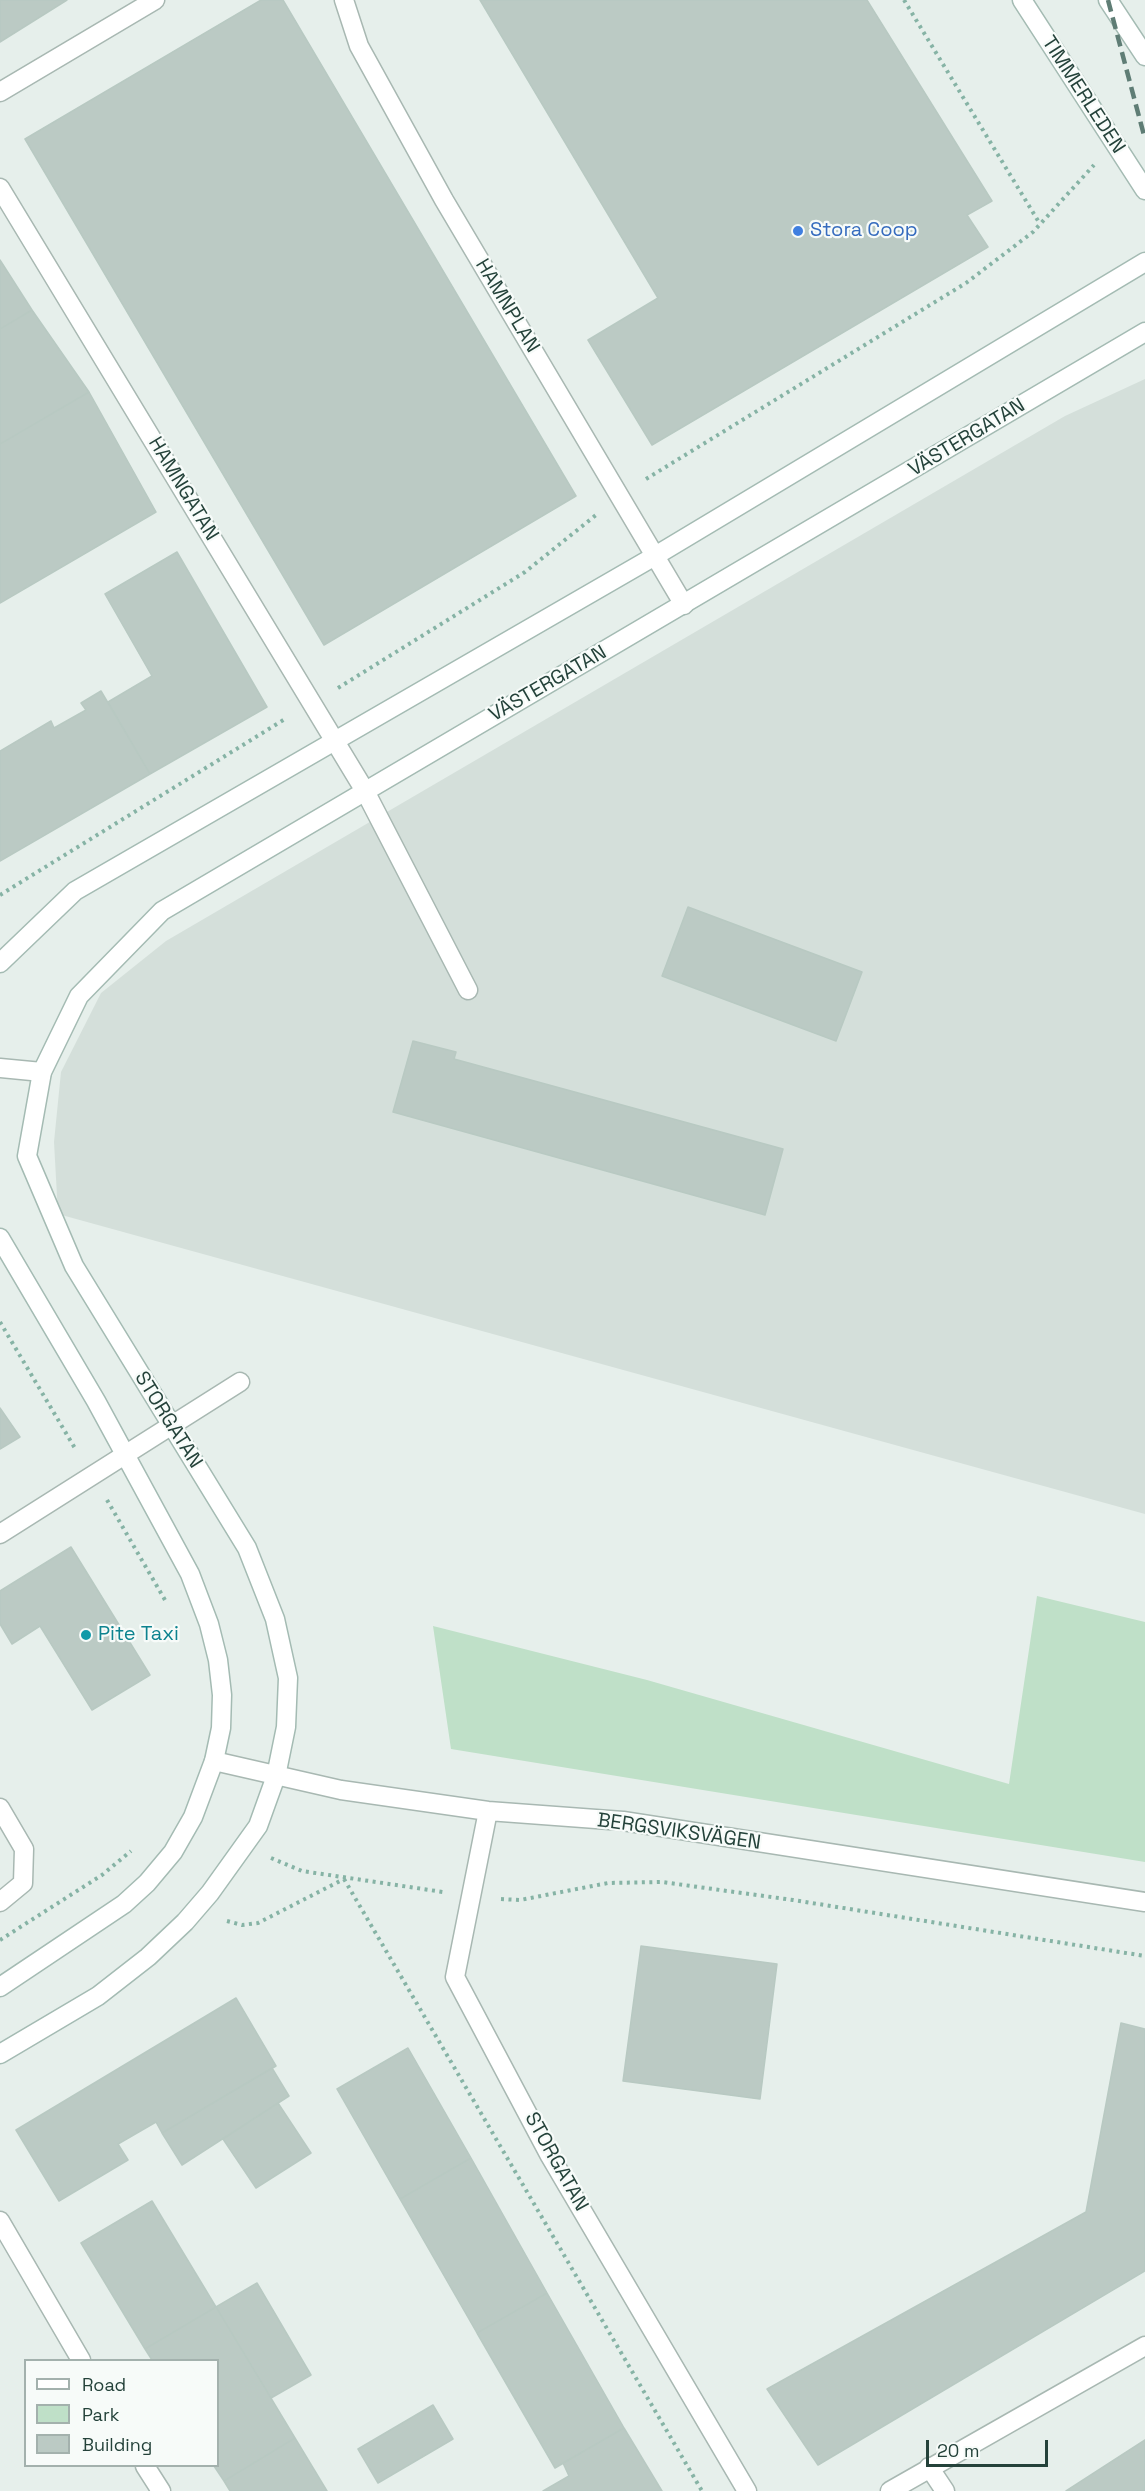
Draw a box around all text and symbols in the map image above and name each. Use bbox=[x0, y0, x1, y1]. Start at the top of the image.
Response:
street label: TIMMERLEDEN bbox=[1036, 32, 1130, 158]
place label: Stora Coop bbox=[810, 219, 918, 243]
marker: Stora Coop bbox=[791, 224, 805, 238]
street label: HAMNPLAN bbox=[470, 255, 544, 357]
street label: VÄSTERGATAN bbox=[904, 394, 1030, 482]
street label: HAMNGATAN bbox=[143, 433, 223, 545]
street label: VÄSTERGATAN bbox=[485, 641, 611, 727]
street label: STORGATAN bbox=[129, 1367, 207, 1473]
place label: Pite Taxi bbox=[98, 1623, 179, 1647]
marker: Pite Taxi bbox=[79, 1628, 93, 1642]
street label: BERGSVIKSVÄGEN bbox=[596, 1809, 762, 1855]
street label: STORGATAN bbox=[519, 2108, 593, 2216]
legend bbox=[24, 2359, 219, 2467]
text: Road bbox=[82, 2373, 126, 2396]
text: Park bbox=[82, 2403, 119, 2426]
scale bar bbox=[929, 2428, 1050, 2466]
text: Building bbox=[82, 2433, 152, 2456]
text: 20 m bbox=[937, 2439, 980, 2462]

